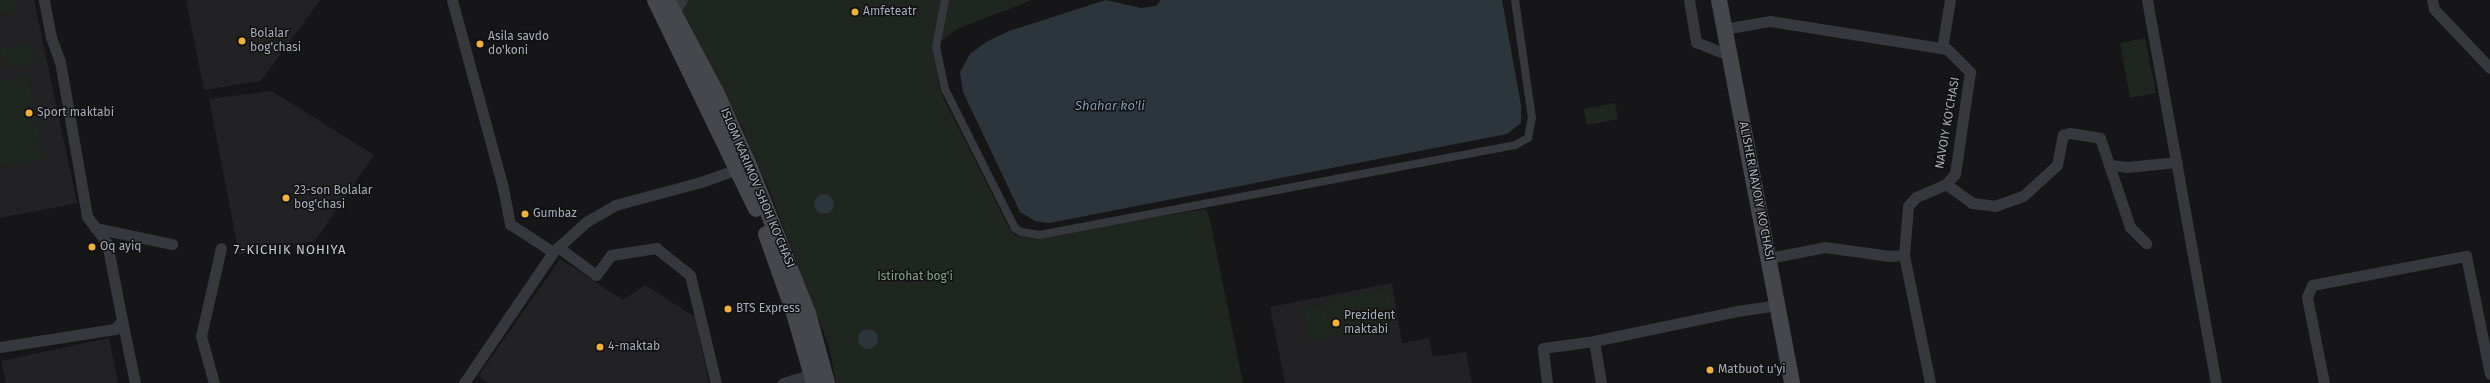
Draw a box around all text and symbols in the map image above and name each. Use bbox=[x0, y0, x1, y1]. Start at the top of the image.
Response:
place label: Amfeteatr bbox=[863, 5, 917, 19]
marker: Amfeteatr bbox=[850, 7, 860, 17]
place label: Bolalar bog'chasi bbox=[250, 27, 301, 55]
place label: Asila savdo do'koni bbox=[488, 30, 549, 58]
marker: Bolalar bog'chasi bbox=[237, 36, 247, 46]
marker: Asila savdo do'koni bbox=[475, 39, 485, 49]
street label: NAVOIY KO'CHASI bbox=[1933, 76, 1963, 170]
water label: Shahar ko'li bbox=[1075, 98, 1145, 114]
place label: Sport maktabi bbox=[37, 106, 114, 120]
street label: ISLOM KARIMOV SHOH KO'CHASI bbox=[717, 106, 797, 270]
marker: Sport maktabi bbox=[24, 108, 34, 118]
street label: ALISHER NAVOIY KO'CHASI bbox=[1736, 121, 1776, 261]
place label: 23-son Bolalar bog'chasi bbox=[294, 184, 372, 212]
marker: 23-son Bolalar bog'chasi bbox=[281, 193, 291, 203]
place label: Gumbaz bbox=[533, 207, 577, 221]
marker: Gumbaz bbox=[520, 209, 530, 219]
place label: Oq ayiq bbox=[100, 240, 141, 254]
marker: Oq ayiq bbox=[87, 242, 97, 252]
district label: 7-KICHIK NOHIYA bbox=[233, 242, 347, 258]
park label: Istirohat bog'i bbox=[877, 270, 953, 284]
place label: BTS Express bbox=[736, 302, 800, 316]
marker: BTS Express bbox=[723, 304, 733, 314]
place label: Prezident maktabi bbox=[1344, 309, 1395, 337]
marker: Prezident maktabi bbox=[1331, 318, 1341, 328]
place label: 4-maktab bbox=[608, 340, 660, 354]
marker: 4-maktab bbox=[595, 342, 605, 352]
place label: Matbuot u'yi bbox=[1718, 363, 1786, 377]
marker: Matbuot u'yi bbox=[1705, 365, 1715, 375]

